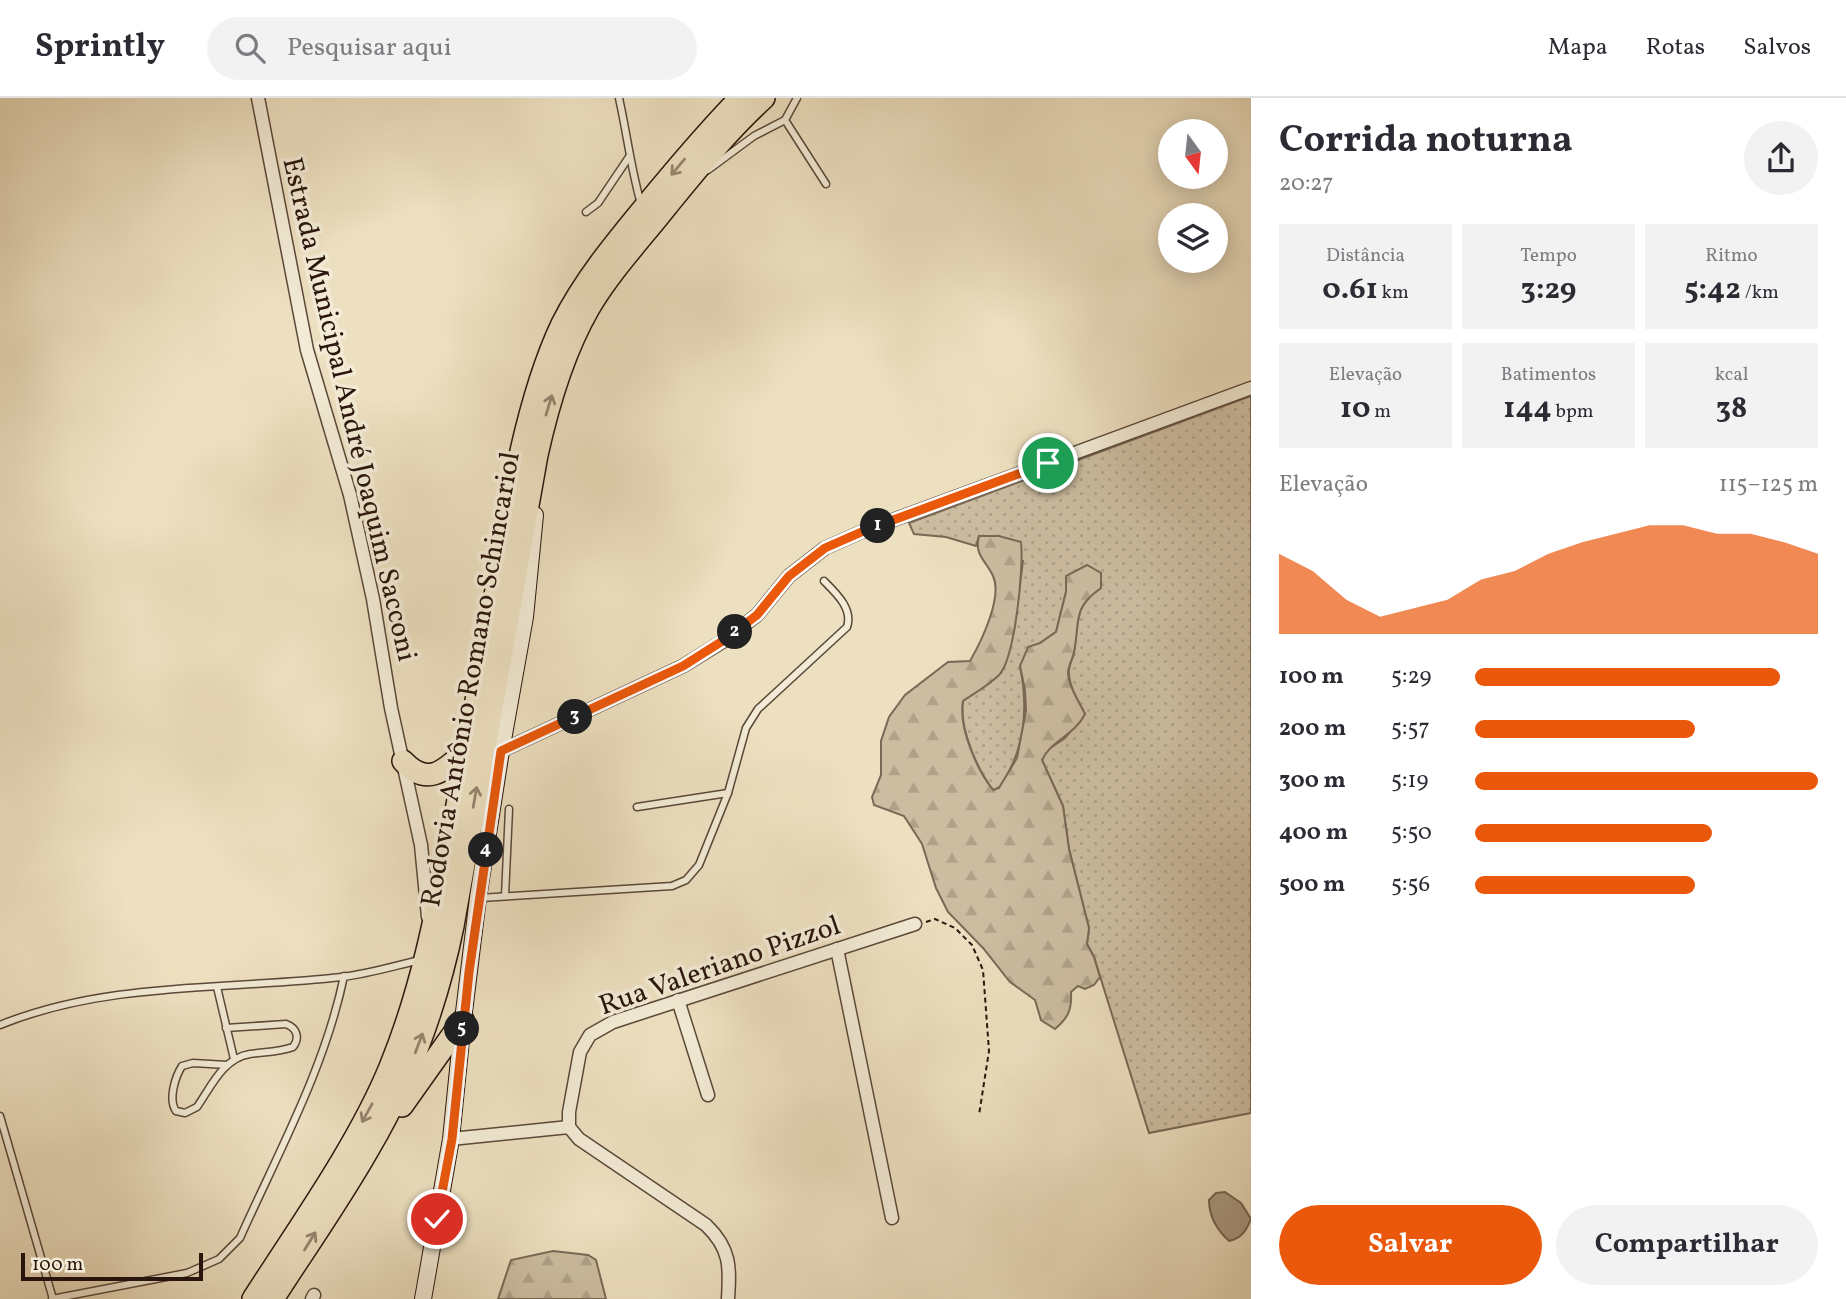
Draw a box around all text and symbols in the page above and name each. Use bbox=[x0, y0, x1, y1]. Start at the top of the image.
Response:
search box bbox=[207, 17, 697, 80]
text: Sprintly bbox=[35, 25, 165, 71]
icon: search bbox=[231, 29, 269, 67]
text: Pesquisar aqui bbox=[287, 30, 452, 66]
text: Mapa bbox=[1548, 31, 1608, 65]
text: Rotas bbox=[1646, 31, 1705, 65]
text: Salvos bbox=[1743, 31, 1811, 65]
text: Corrida noturna bbox=[1279, 115, 1573, 168]
north arrow bbox=[1158, 119, 1228, 189]
map controls bbox=[1158, 119, 1228, 273]
button: share bbox=[1744, 121, 1818, 195]
street label: Estrada Municipal André Joaquim Sacconi bbox=[271, 154, 426, 665]
one-way arrow bbox=[670, 158, 686, 176]
text: 20:27 bbox=[1279, 168, 1333, 200]
button: layers bbox=[1158, 203, 1228, 273]
text: Distância bbox=[1326, 243, 1405, 269]
text: Tempo bbox=[1520, 243, 1577, 269]
text: Ritmo bbox=[1705, 243, 1758, 269]
text: 0.61 bbox=[1322, 269, 1378, 311]
text: 3:29 bbox=[1521, 269, 1576, 311]
text: 5:42 bbox=[1684, 269, 1741, 311]
text: km bbox=[1378, 280, 1409, 306]
text: /km bbox=[1741, 280, 1779, 306]
text: Elevação bbox=[1329, 362, 1402, 388]
text: Batimentos bbox=[1501, 362, 1596, 388]
text: kcal bbox=[1715, 362, 1748, 388]
text: 10 bbox=[1340, 388, 1370, 430]
text: 144 bbox=[1503, 388, 1552, 430]
text: 38 bbox=[1716, 388, 1747, 430]
one-way arrow bbox=[544, 395, 557, 417]
text: m bbox=[1370, 399, 1391, 425]
text: bpm bbox=[1552, 399, 1594, 425]
pin bbox=[1018, 433, 1078, 493]
icon: arrive bbox=[1029, 444, 1067, 482]
street label: Rodovia Antônio Romano Schincariol bbox=[412, 449, 531, 910]
text: Elevação bbox=[1279, 469, 1368, 501]
text: 115–125 m bbox=[1719, 469, 1818, 501]
pin: 1 bbox=[860, 508, 896, 544]
text: 1 bbox=[874, 512, 881, 538]
pin: 2 bbox=[718, 614, 752, 650]
text: 2 bbox=[730, 618, 739, 644]
text: 100 m bbox=[1279, 661, 1344, 693]
text: 5:29 bbox=[1391, 661, 1432, 693]
pin: 3 bbox=[558, 700, 592, 734]
text: 3 bbox=[570, 703, 579, 729]
text: 200 m bbox=[1279, 713, 1346, 745]
text: 5:57 bbox=[1391, 713, 1430, 745]
text: 300 m bbox=[1279, 765, 1346, 797]
text: 5:19 bbox=[1391, 765, 1428, 797]
one-way arrow bbox=[469, 786, 482, 809]
text: 400 m bbox=[1279, 817, 1348, 849]
text: 5:50 bbox=[1391, 817, 1432, 849]
pin: 4 bbox=[468, 832, 504, 868]
text: 4 bbox=[480, 836, 491, 862]
text: 500 m bbox=[1279, 869, 1345, 901]
text: 5:56 bbox=[1391, 869, 1430, 901]
street label: Rua Valeriano Pizzol bbox=[594, 907, 846, 1026]
pin: 5 bbox=[444, 1012, 480, 1046]
text: 5 bbox=[457, 1015, 466, 1041]
one-way arrow bbox=[414, 1032, 427, 1054]
one-way arrow bbox=[360, 1102, 373, 1123]
pin bbox=[407, 1189, 467, 1249]
icon: check bbox=[418, 1200, 456, 1238]
button: Salvar bbox=[1279, 1205, 1542, 1285]
button: Compartilhar bbox=[1556, 1205, 1818, 1285]
one-way arrow bbox=[303, 1232, 317, 1252]
scale bar bbox=[21, 1250, 203, 1282]
text: 100 m bbox=[32, 1252, 83, 1278]

